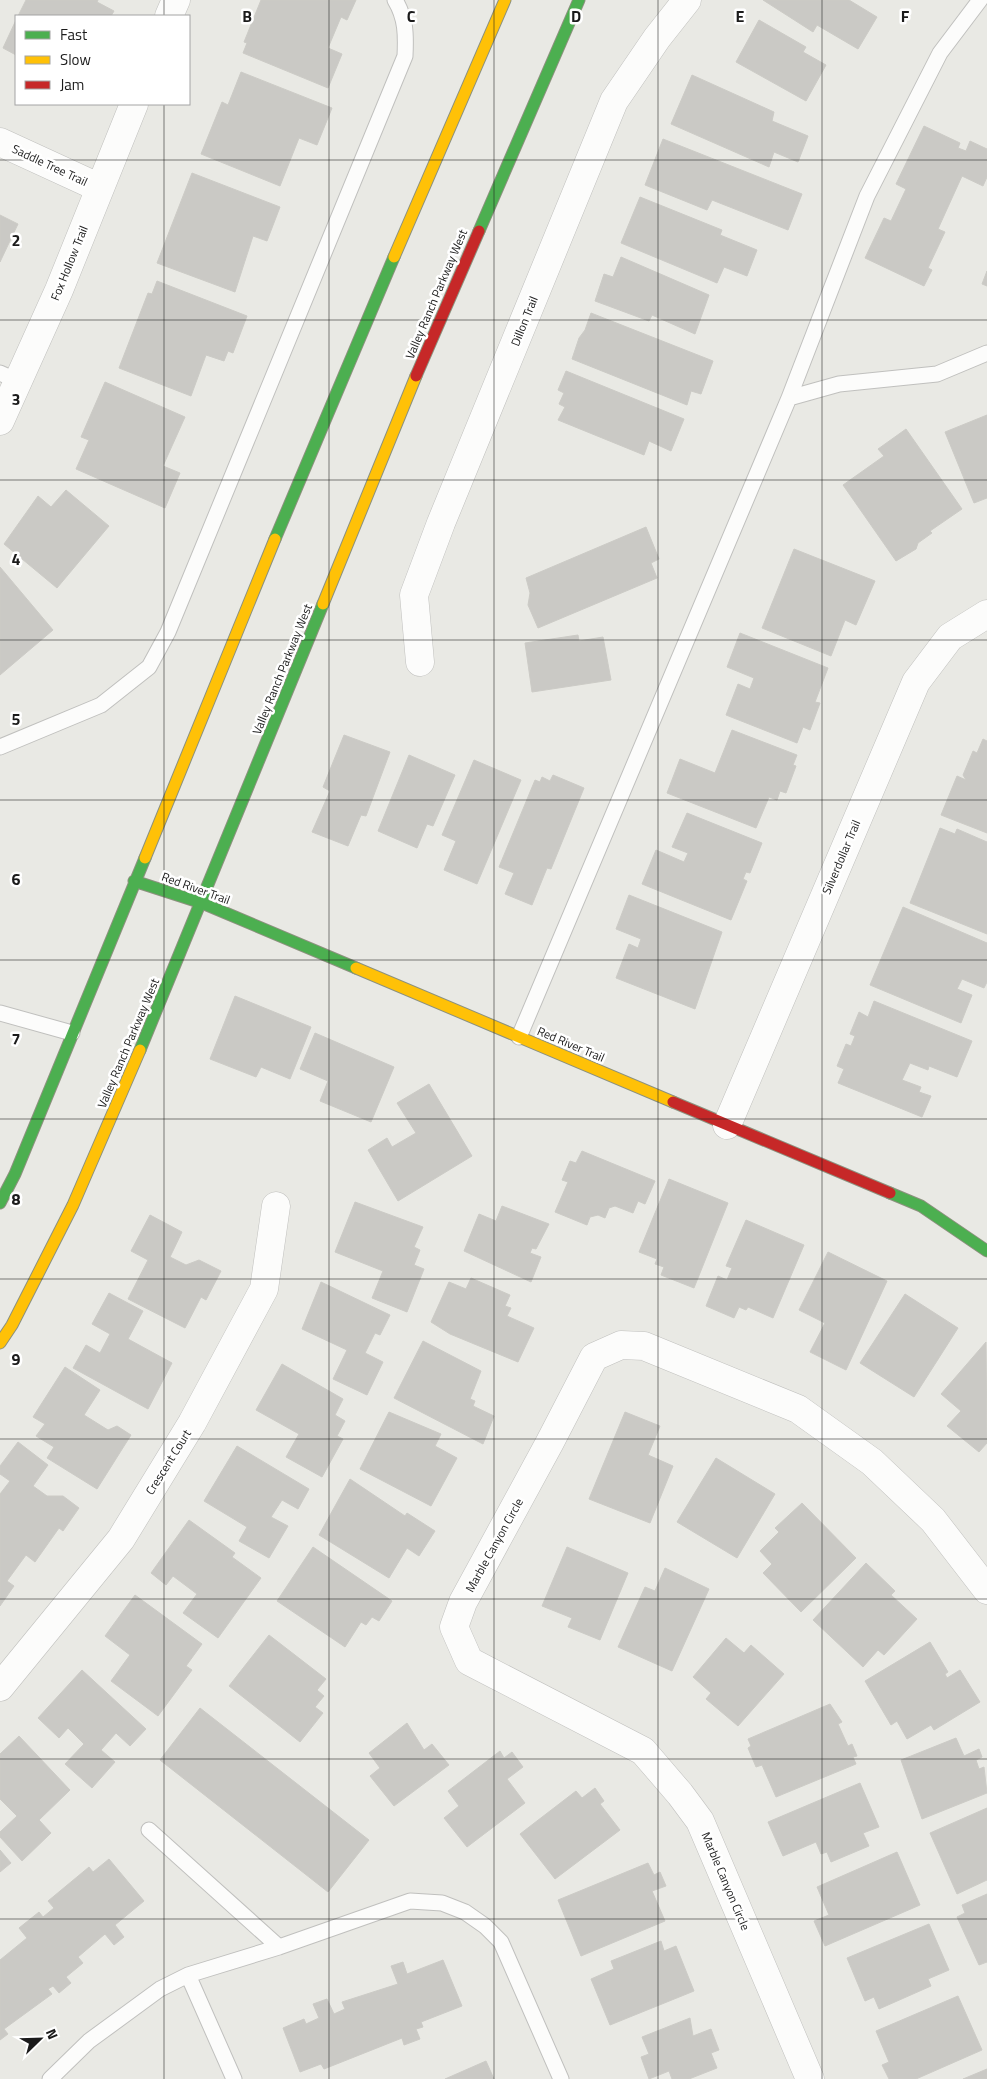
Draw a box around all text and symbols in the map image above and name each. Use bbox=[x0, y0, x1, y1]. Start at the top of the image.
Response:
text: B bbox=[242, 4, 252, 28]
text: C bbox=[407, 4, 416, 28]
text: D bbox=[571, 4, 581, 28]
text: E bbox=[736, 4, 745, 28]
text: F bbox=[901, 4, 910, 28]
legend bbox=[15, 15, 190, 105]
text: Fast bbox=[60, 23, 88, 46]
text: Slow bbox=[60, 48, 91, 71]
text: Jam bbox=[60, 73, 84, 96]
street label: Saddle Tree Trail bbox=[9, 139, 91, 191]
street label: Fox Hollow Trail bbox=[45, 223, 93, 303]
street label: Valley Ranch Parkway West bbox=[400, 225, 472, 362]
text: 2 bbox=[12, 228, 20, 252]
street label: Dillon Trail bbox=[505, 293, 543, 349]
text: 3 bbox=[12, 387, 20, 411]
text: 4 bbox=[12, 547, 21, 571]
street label: Valley Ranch Parkway West bbox=[247, 600, 317, 737]
text: 5 bbox=[12, 707, 21, 731]
street label: Silverdollar Trail bbox=[817, 817, 865, 897]
text: 6 bbox=[12, 867, 21, 891]
street label: Red River Trail bbox=[159, 867, 233, 909]
street label: Valley Ranch Parkway West bbox=[92, 974, 164, 1111]
street label: Red River Trail bbox=[534, 1021, 608, 1067]
text: 7 bbox=[12, 1027, 20, 1051]
text: 8 bbox=[12, 1187, 21, 1211]
text: 9 bbox=[12, 1347, 21, 1371]
street label: Crescent Court bbox=[140, 1425, 196, 1498]
street label: Marble Canyon Circle bbox=[460, 1494, 528, 1596]
street label: Marble Canyon Circle bbox=[697, 1829, 755, 1933]
north arrow bbox=[15, 2014, 65, 2064]
text: N bbox=[41, 2025, 64, 2042]

